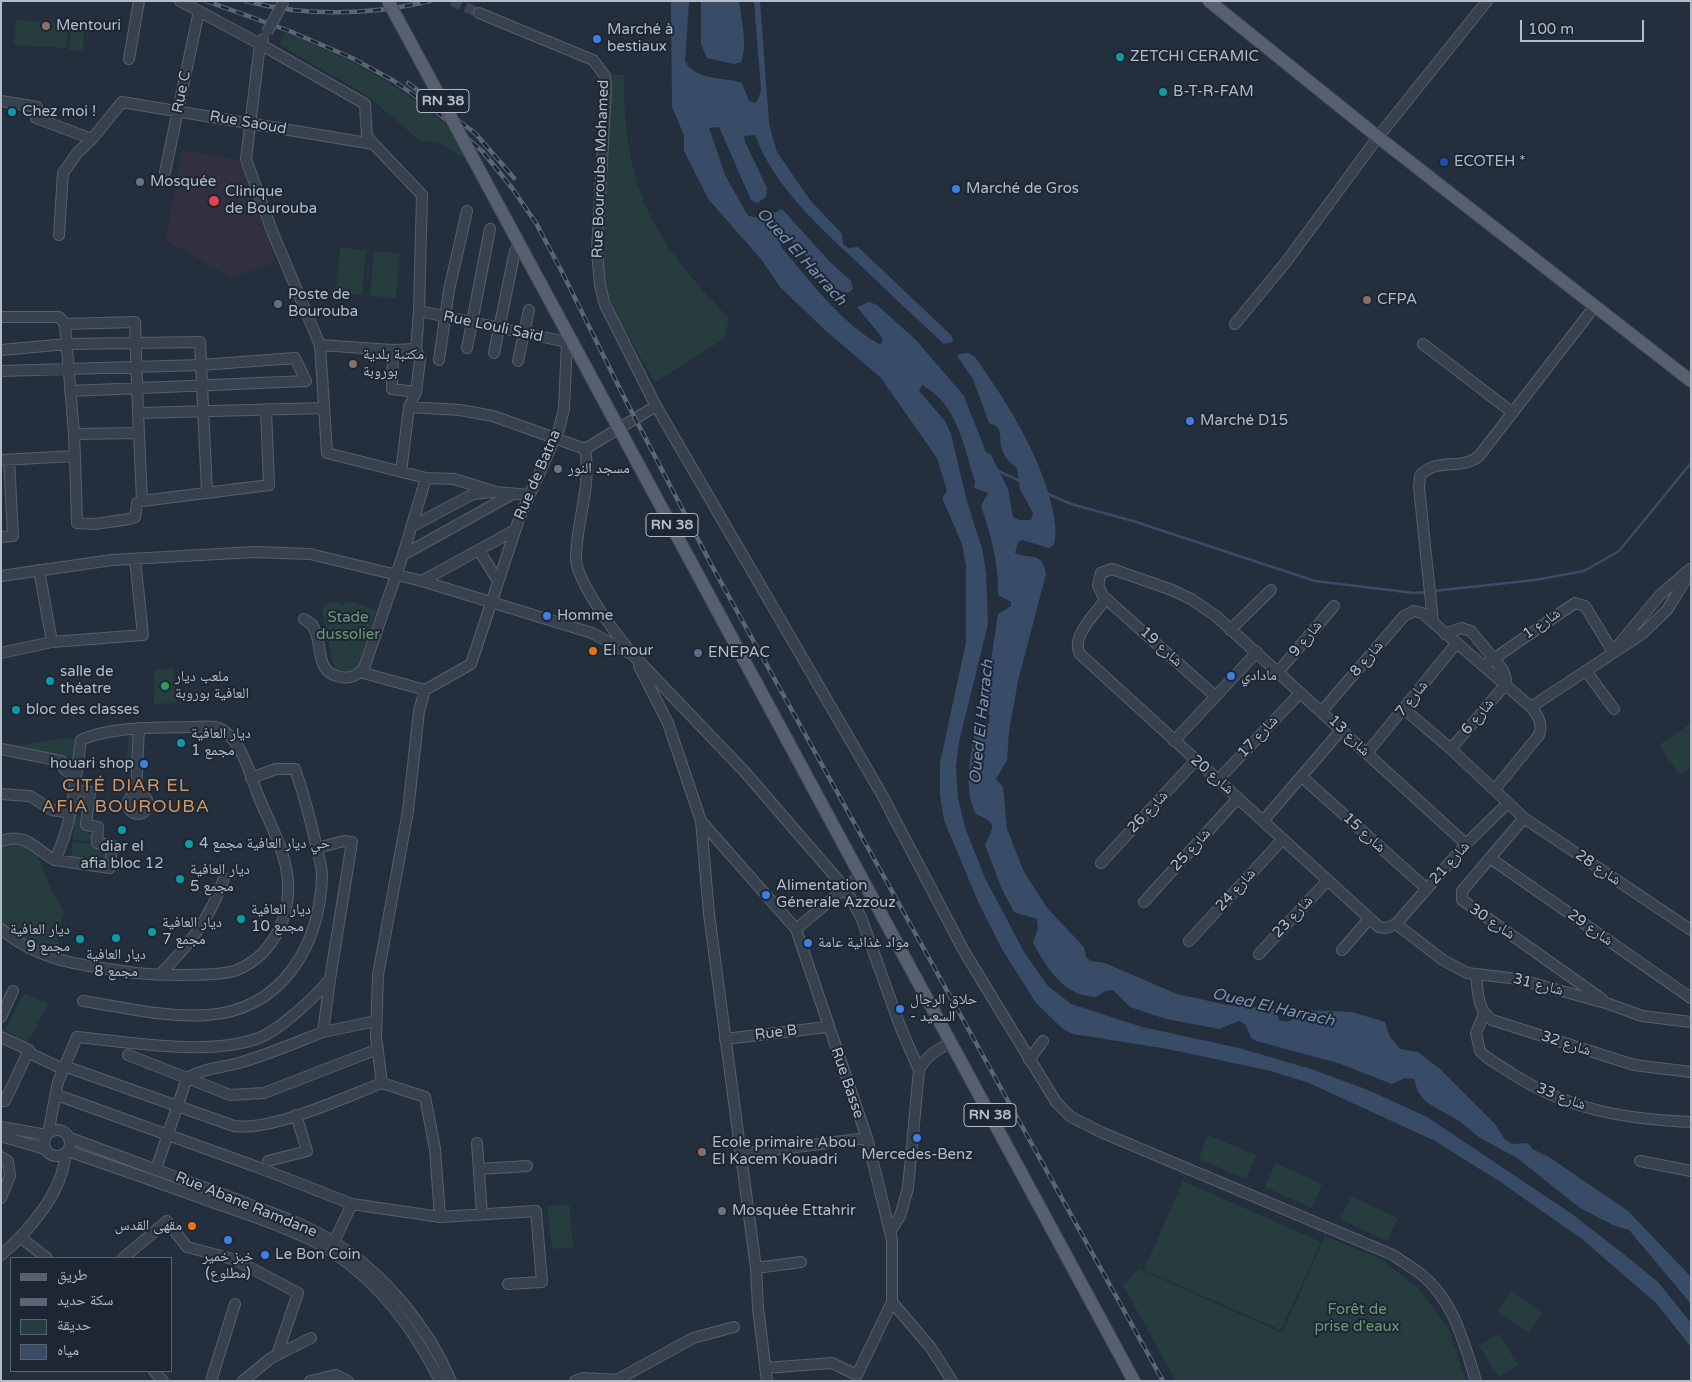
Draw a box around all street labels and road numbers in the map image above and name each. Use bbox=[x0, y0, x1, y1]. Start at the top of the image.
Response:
street label: Rue C bbox=[169, 69, 195, 115]
street label: Rue Bourouba Mohamed bbox=[589, 79, 613, 259]
road number: RN 38 bbox=[417, 90, 469, 112]
street label: Rue Saoud bbox=[208, 107, 288, 139]
street label: Rue Louli Saïd bbox=[442, 308, 544, 346]
street label: Rue de Batna bbox=[511, 427, 565, 523]
road number: RN 38 bbox=[646, 514, 698, 536]
street label: شارع 1 bbox=[1520, 605, 1564, 643]
street label: شارع 9 bbox=[1286, 617, 1326, 661]
street label: شارع 19 bbox=[1136, 623, 1186, 671]
street label: شارع 8 bbox=[1346, 637, 1388, 681]
street label: شارع 7 bbox=[1392, 677, 1432, 721]
street label: شارع 6 bbox=[1458, 695, 1498, 739]
street label: شارع 17 bbox=[1234, 712, 1282, 762]
street label: شارع 13 bbox=[1324, 712, 1374, 760]
street label: شارع 20 bbox=[1187, 751, 1237, 799]
street label: شارع 26 bbox=[1124, 787, 1172, 837]
street label: شارع 15 bbox=[1339, 809, 1389, 857]
street label: شارع 25 bbox=[1167, 825, 1215, 875]
street label: شارع 21 bbox=[1426, 838, 1474, 888]
street label: شارع 28 bbox=[1572, 846, 1624, 890]
street label: شارع 24 bbox=[1212, 865, 1260, 915]
street label: شارع 23 bbox=[1269, 892, 1317, 942]
street label: شارع 30 bbox=[1466, 900, 1518, 944]
street label: شارع 29 bbox=[1564, 906, 1616, 950]
street label: شارع 31 bbox=[1511, 970, 1565, 1000]
street label: Rue B bbox=[754, 1021, 798, 1045]
street label: شارع 32 bbox=[1539, 1028, 1593, 1060]
street label: Rue Basse bbox=[826, 1045, 868, 1121]
street label: شارع 33 bbox=[1534, 1079, 1588, 1115]
road number: RN 38 bbox=[964, 1104, 1016, 1126]
street label: Rue Abane Ramdane bbox=[173, 1168, 319, 1242]

